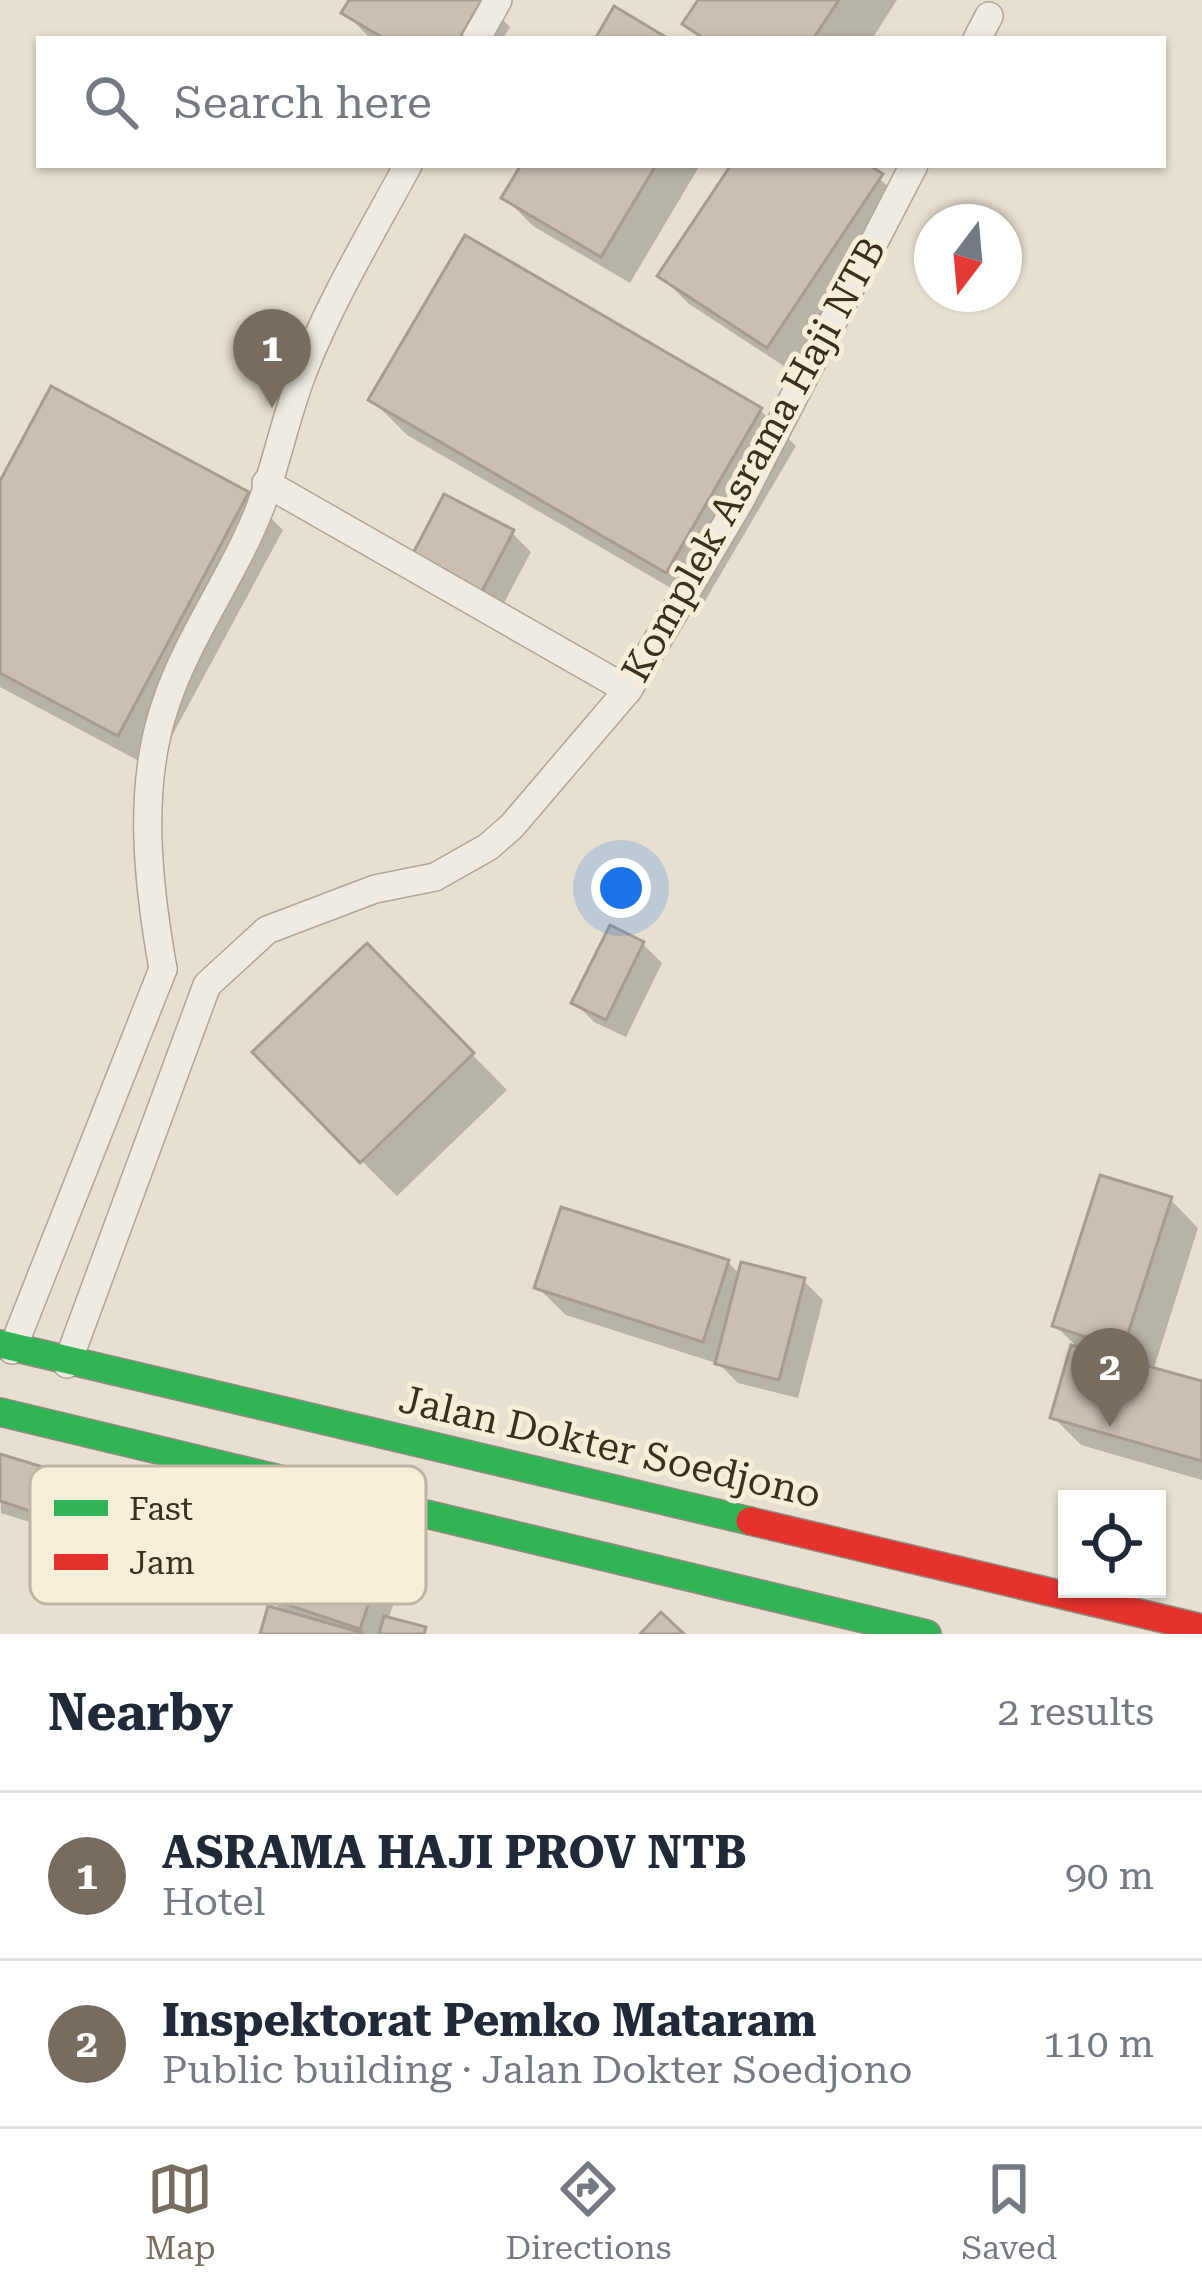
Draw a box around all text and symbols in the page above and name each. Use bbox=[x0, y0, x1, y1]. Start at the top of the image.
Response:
search box bbox=[36, 36, 1166, 168]
icon: search bbox=[78, 69, 144, 135]
text: Search here bbox=[174, 76, 432, 129]
north arrow bbox=[914, 204, 1022, 312]
street label: Komplek Asrama Haji NTB bbox=[613, 230, 895, 690]
pin: 1 bbox=[233, 309, 311, 408]
your location bbox=[591, 858, 651, 918]
pin: 2 bbox=[1071, 1328, 1149, 1427]
street label: Jalan Dokter Soedjono bbox=[395, 1376, 825, 1518]
legend bbox=[30, 1466, 426, 1604]
text: Fast bbox=[129, 1489, 193, 1528]
map controls bbox=[1058, 1490, 1166, 1598]
button: locate bbox=[1058, 1490, 1166, 1598]
text: Jam bbox=[129, 1543, 195, 1582]
text: Nearby bbox=[48, 1683, 233, 1742]
text: 2 results bbox=[997, 1689, 1154, 1735]
text: ASRAMA HAJI PROV NTB bbox=[162, 1826, 747, 1879]
text: 1 bbox=[76, 1853, 98, 1899]
text: 90 m bbox=[1065, 1853, 1154, 1899]
text: Hotel bbox=[162, 1879, 265, 1925]
text: Inspektorat Pemko Mataram bbox=[162, 1994, 816, 2047]
text: 2 bbox=[76, 2021, 98, 2067]
text: 110 m bbox=[1043, 2021, 1154, 2067]
text: Public building · Jalan Dokter Soedjono bbox=[162, 2047, 913, 2093]
tab: Map bbox=[145, 2156, 216, 2267]
tab: Directions bbox=[505, 2156, 671, 2267]
tab: Saved bbox=[961, 2156, 1057, 2267]

